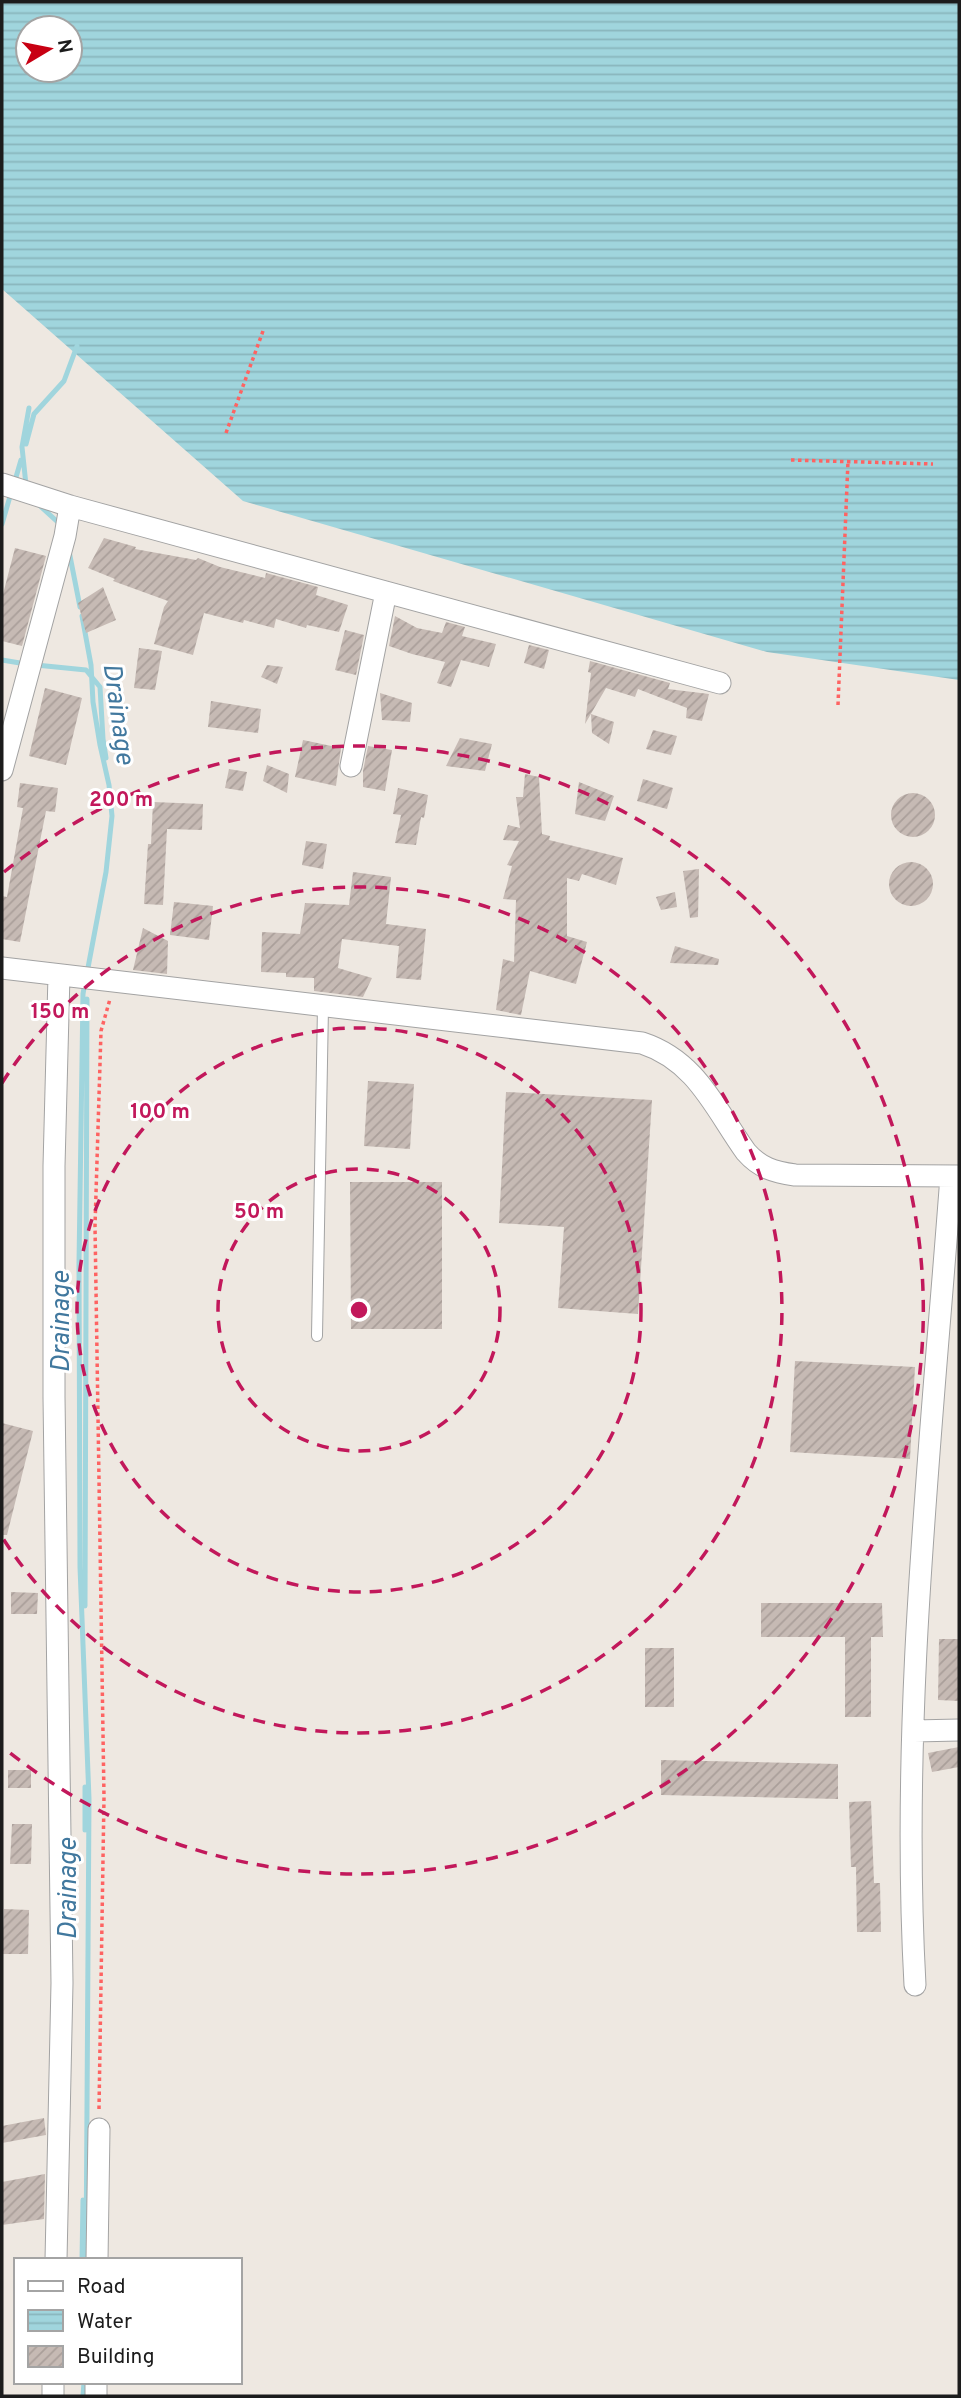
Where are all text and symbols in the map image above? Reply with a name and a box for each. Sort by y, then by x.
north arrow [14,14,84,84]
text: N [51,38,77,55]
water label: Drainage [94,661,140,767]
text: 200 m [89,787,153,814]
text: 150 m [31,999,89,1026]
text: 100 m [130,1099,190,1126]
text: 50 m [234,1199,284,1226]
water label: Drainage [46,1271,79,1373]
centre of rings [347,1298,371,1322]
water label: Drainage [53,1838,86,1940]
legend [14,2258,242,2384]
text: Road [77,2274,126,2301]
text: Water [77,2309,132,2336]
text: Building [77,2344,155,2371]

